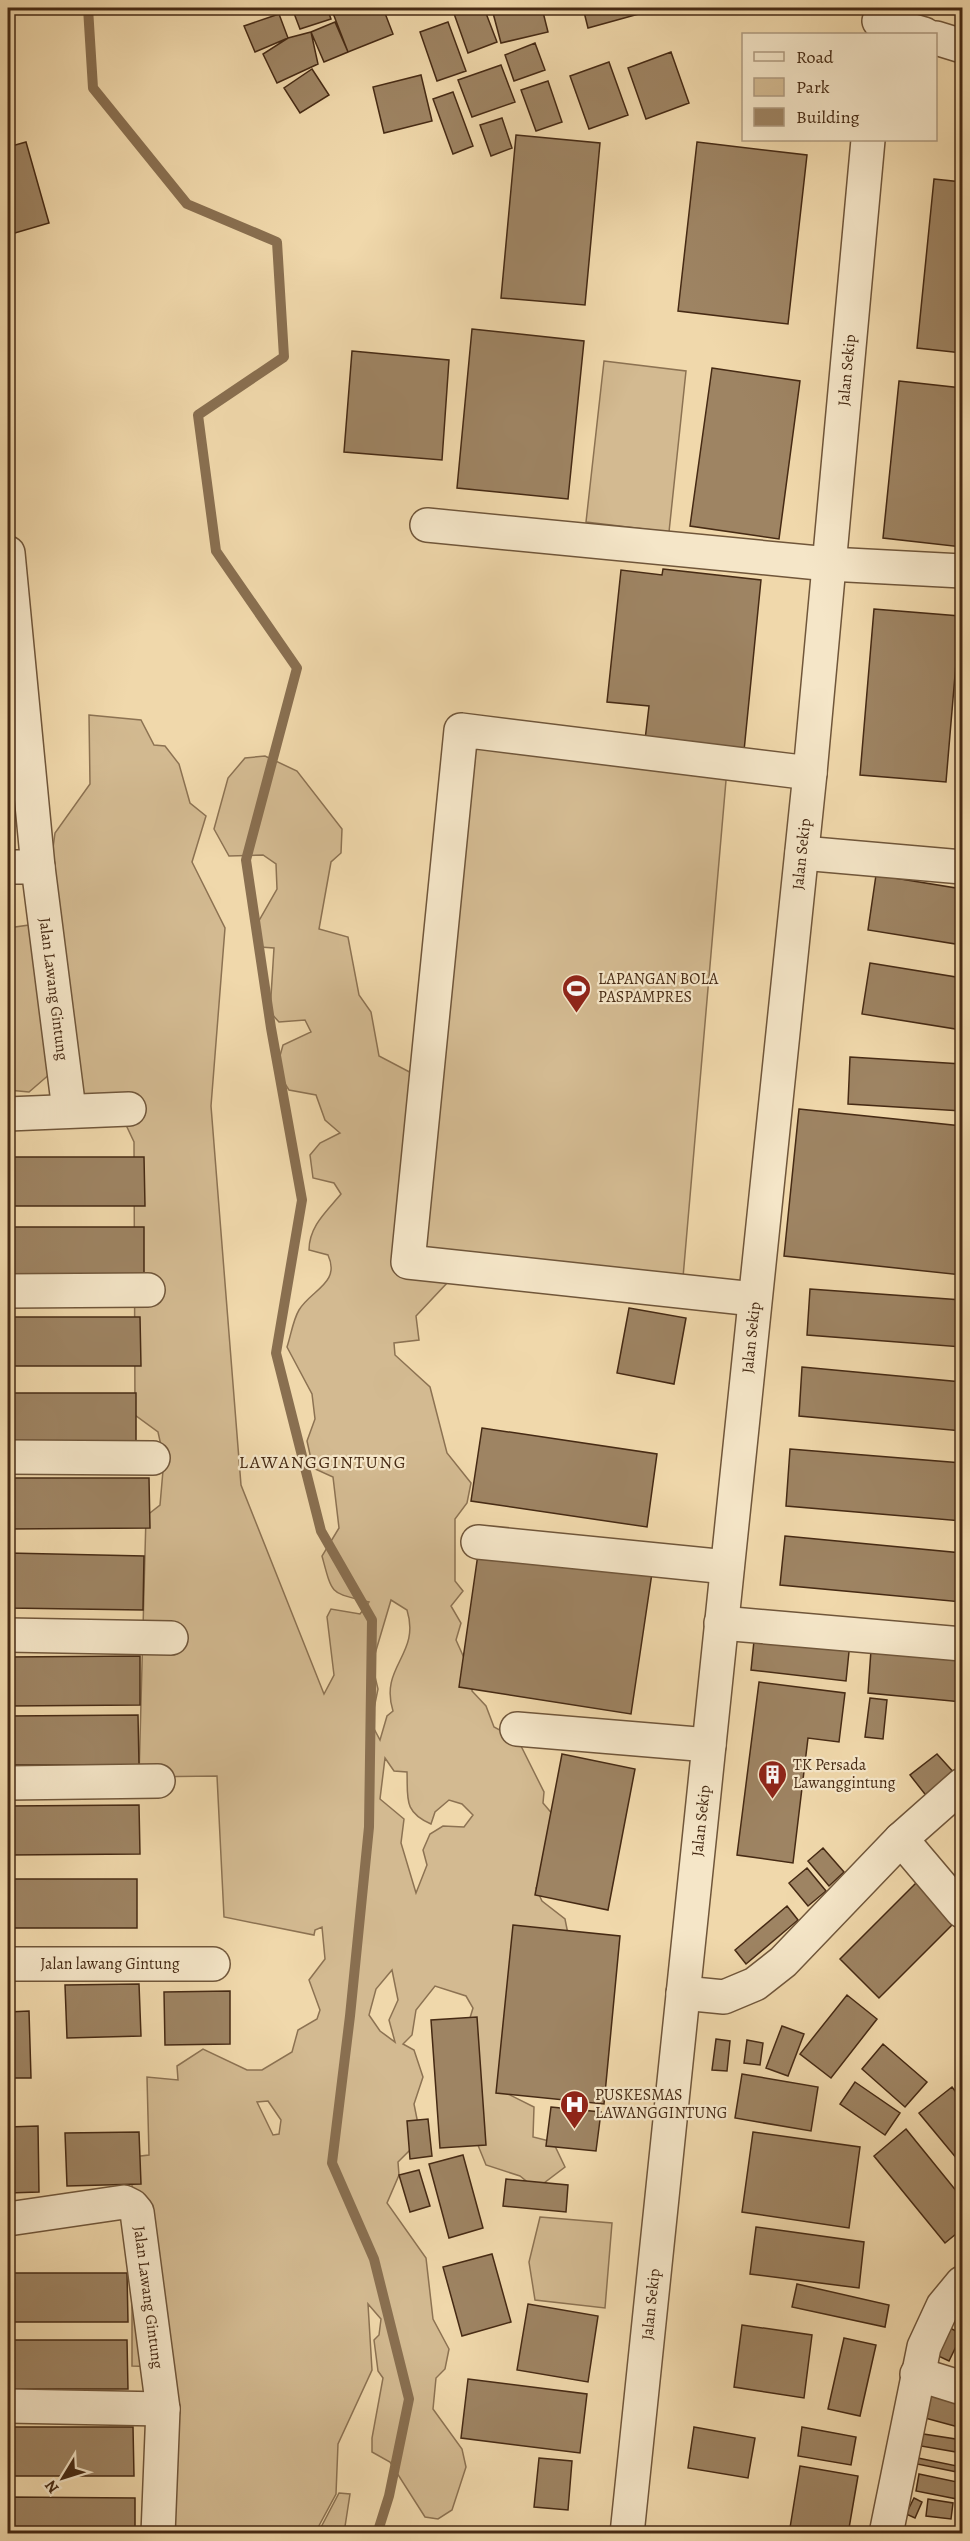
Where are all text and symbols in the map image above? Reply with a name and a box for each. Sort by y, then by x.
legend [742,33,937,141]
text: Road [796,45,834,69]
text: Park [796,75,830,99]
text: Building [796,105,860,129]
street label: Jalan Sekip [833,333,861,407]
street label: Jalan Sekip [787,817,816,891]
street label: Jalan Lawang Gintung [34,916,74,1062]
place label: LAPANGAN BOLA PASPAMPRES [598,968,719,1008]
sports icon: LAPANGAN BOLA PASPAMPRES [561,972,593,1014]
street label: Jalan Sekip [737,1301,766,1374]
district label: LAWANGGINTUNG [239,1450,407,1474]
place label: TK Persada Lawanggintung [793,1754,896,1794]
building icon: TK Persada Lawanggintung [756,1758,788,1800]
street label: Jalan Sekip [686,1784,716,1858]
street label: Jalan lawang Gintung [40,1953,180,1975]
place label: PUSKESMAS LAWANGGINTUNG [595,2084,727,2124]
hospital icon: PUSKESMAS LAWANGGINTUNG [558,2088,590,2130]
street label: Jalan Lawang Gintung [128,2225,169,2370]
street label: Jalan Sekip [636,2267,666,2341]
north arrow [33,2448,93,2508]
text: N [39,2475,64,2498]

